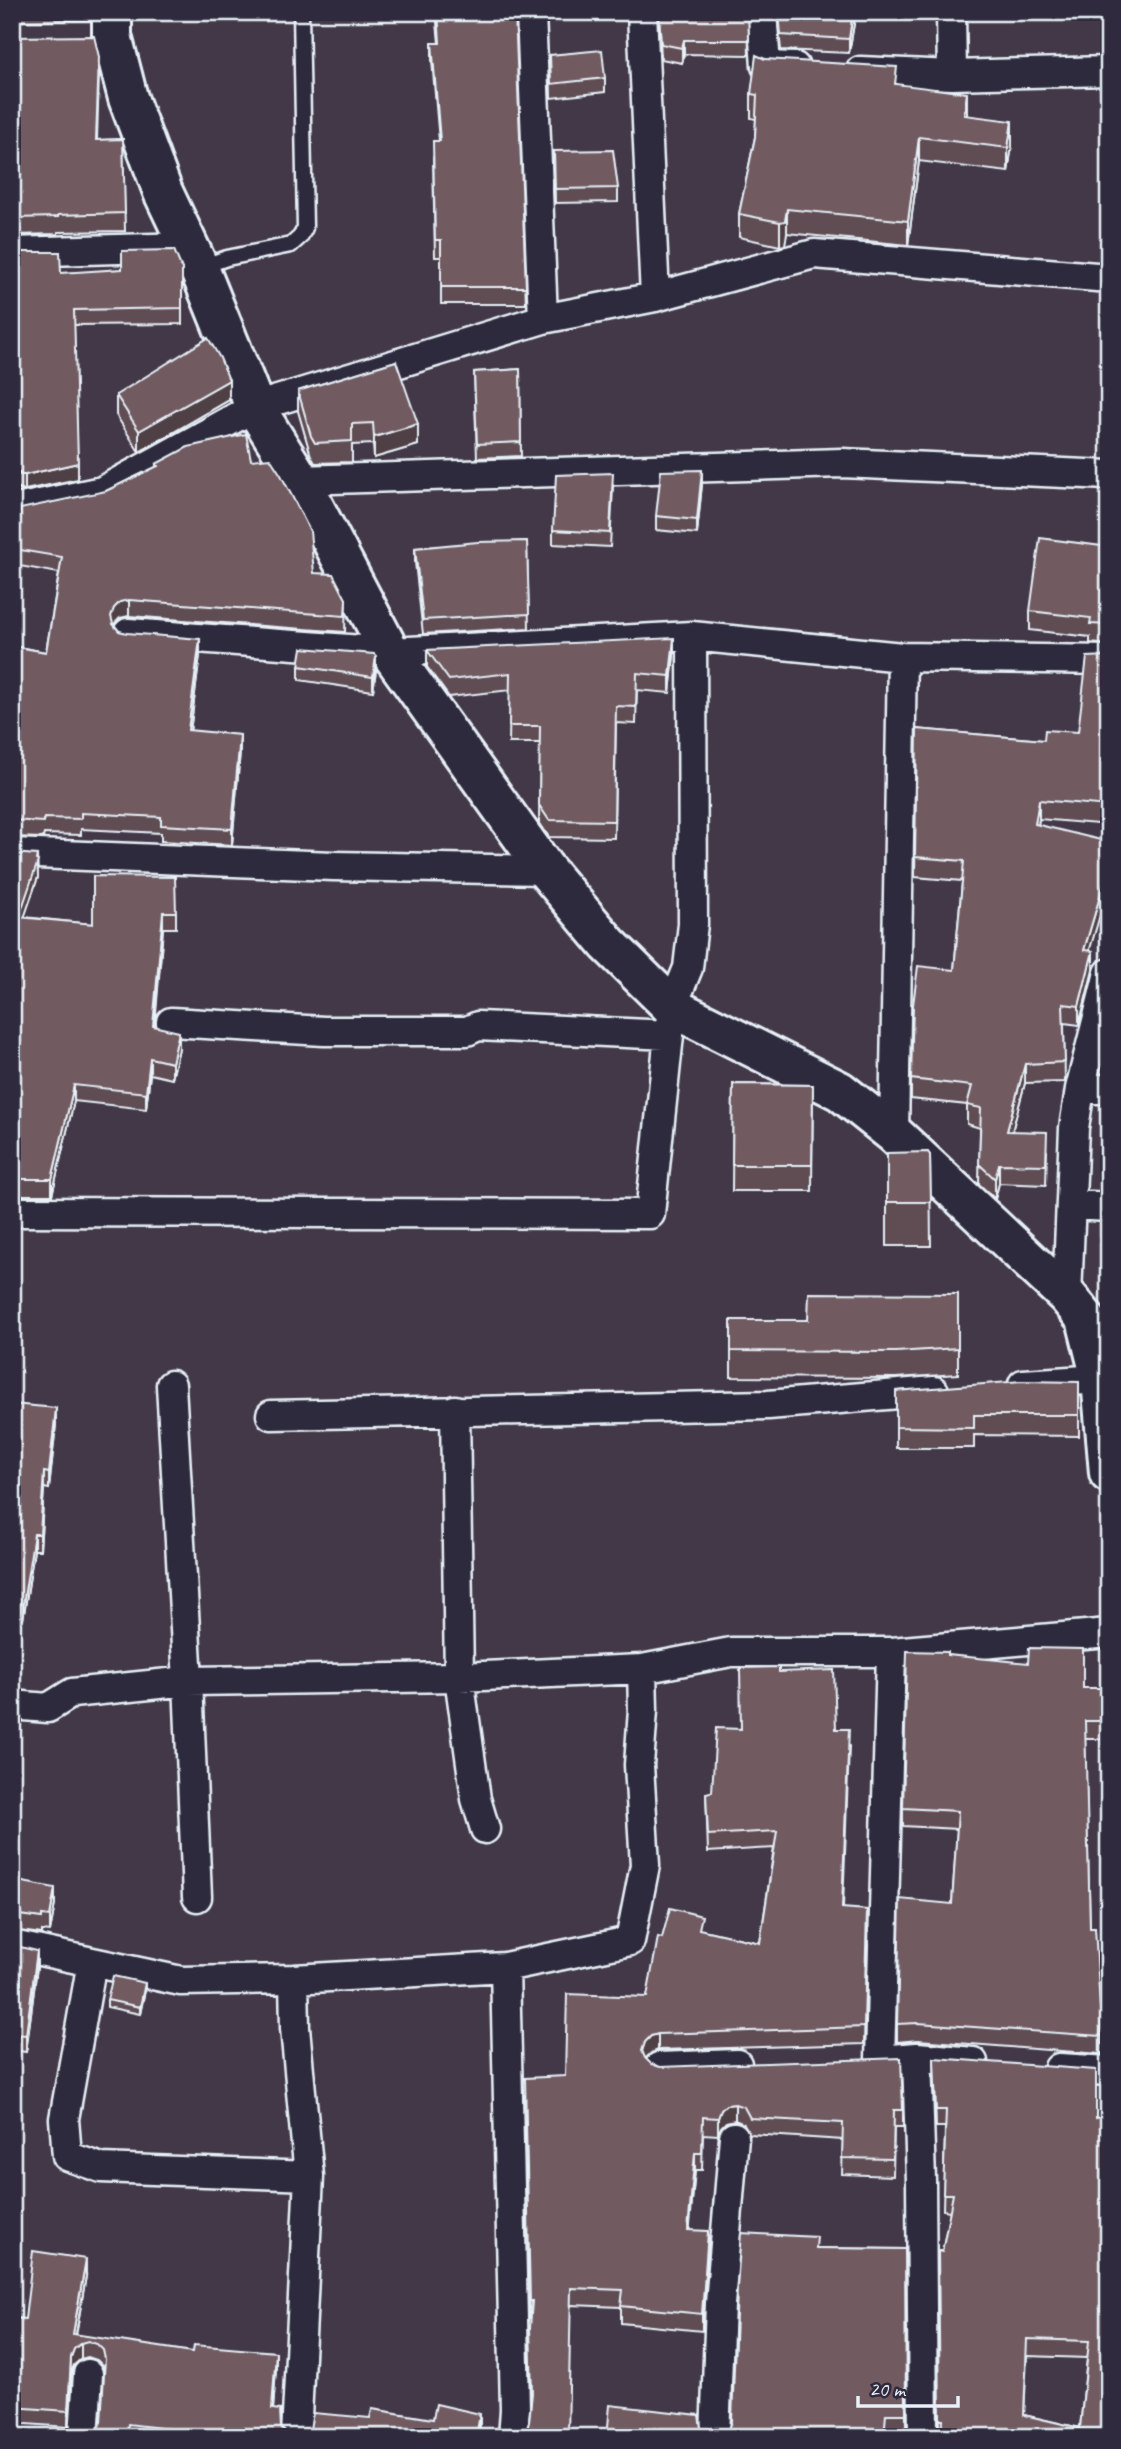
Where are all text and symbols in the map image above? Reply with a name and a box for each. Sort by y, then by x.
scale bar [858,2365,958,2409]
text: 20 m [869,2376,907,2402]

